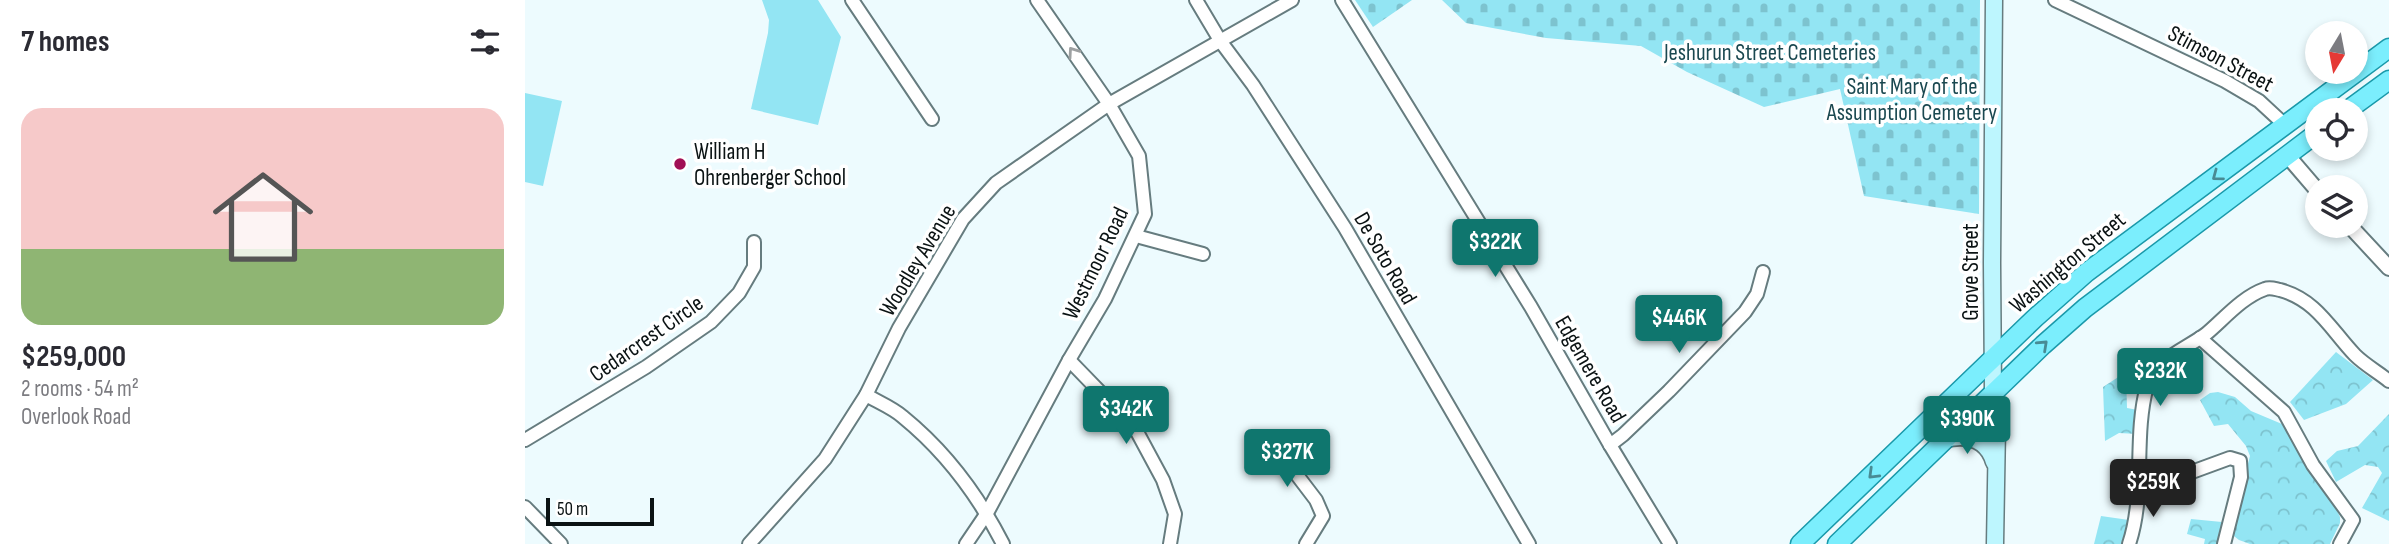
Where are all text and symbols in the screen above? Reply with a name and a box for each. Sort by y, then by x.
street label: Stimson Street [2163,19,2278,98]
north arrow [2305,21,2368,84]
map controls [2305,21,2368,238]
icon: filters [466,23,504,61]
text: 7 homes [21,24,109,60]
park label: Jeshurun Street Cemeteries [1663,39,1876,67]
one-way arrow [1069,47,1081,60]
park label: Saint Mary of the Assumption Cemetery [1826,73,1997,127]
button: locate [2305,98,2368,161]
place label: William H Ohrenberger School [694,138,846,192]
icon: home [200,154,326,280]
marker: William H Ohrenberger School [672,156,688,172]
one-way arrow [2212,167,2225,180]
button: layers [2305,175,2368,238]
street label: Woodley Avenue [874,200,962,321]
street label: Westmoor Road [1057,203,1135,324]
street label: Washington Street [2004,206,2131,319]
street label: De Soto Road [1348,207,1423,310]
pin: $322K [1446,219,1544,279]
street label: Grove Street [1957,223,1985,321]
text: $322K [1468,228,1522,256]
street label: Cedarcrest Circle [584,289,709,388]
pin: $446K [1630,296,1728,355]
text: $446K [1651,304,1707,332]
street label: Edgemere Road [1548,311,1632,428]
text: $259,000 [21,339,126,375]
one-way arrow [2035,341,2048,354]
pin: $232K [2111,348,2209,408]
text: $232K [2133,357,2187,385]
text: 2 rooms · 54 m² [21,375,139,403]
pin: $342K [1077,386,1175,446]
text: $342K [1099,395,1153,423]
pin: $390K [1918,396,2016,456]
text: Overlook Road [21,403,131,431]
text: $390K [1939,405,1995,433]
pin: $327K [1238,430,1336,489]
text: $327K [1260,438,1314,466]
pin: $259K [2104,460,2202,519]
one-way arrow [1868,465,1881,478]
text: $259K [2126,468,2180,496]
scale bar [546,495,655,527]
text: 50 m [557,498,588,521]

